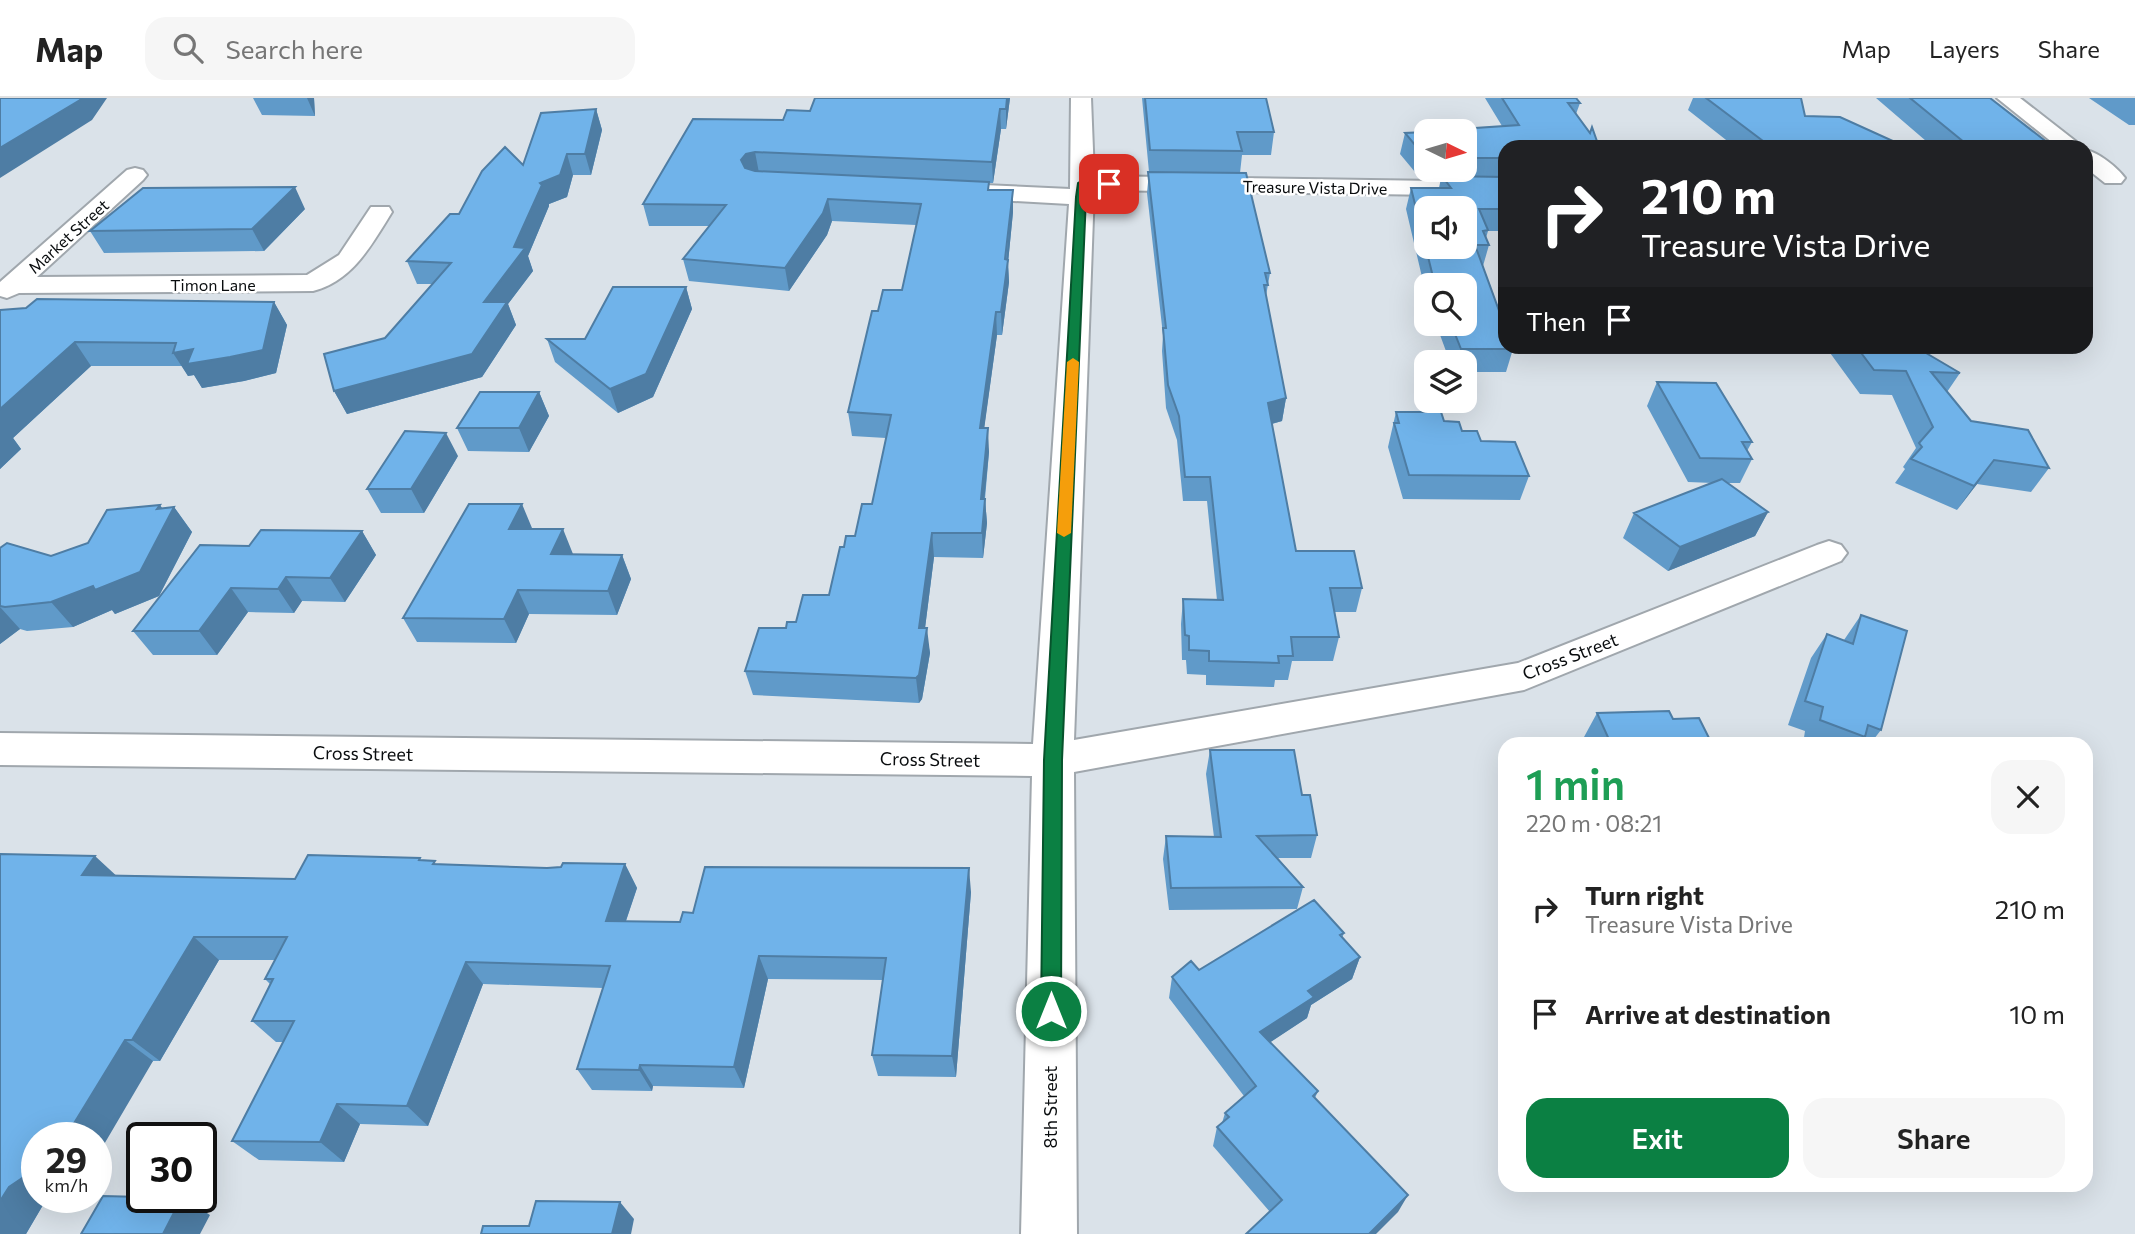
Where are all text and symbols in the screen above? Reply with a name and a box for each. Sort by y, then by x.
search box [145,17,635,80]
text: Map [35,28,103,69]
icon: search [169,29,207,67]
text: Search here [225,33,363,64]
text: Map [1842,34,1891,63]
text: Layers [1929,34,2000,63]
text: Share [2038,34,2100,63]
north arrow [1414,119,1477,182]
map controls [1414,119,1477,413]
pin [1079,154,1139,214]
text: 210 m [1641,164,1776,224]
icon: arrive [1090,165,1128,203]
icon: right [1526,168,1617,259]
street label: Treasure Vista Drive [1243,176,1387,198]
street label: Market Street [24,195,112,277]
button: sound [1414,196,1477,259]
text: Treasure Vista Drive [1641,224,1930,264]
button: search [1414,273,1477,336]
street label: Timon Lane [170,275,256,294]
icon: arrive [1600,301,1638,339]
text: Then [1526,305,1586,336]
button: layers [1414,350,1477,413]
street label: Cross Street [1519,628,1621,684]
street label: Cross Street [313,741,413,765]
street label: Cross Street [880,747,980,771]
text: 1 min [1526,757,1625,809]
button: close [1991,760,2065,834]
text: 220 m · 08:21 [1526,809,1662,837]
text: Turn right [1585,879,1704,910]
icon: right [1526,890,1564,928]
text: 210 m [1995,893,2065,924]
text: Treasure Vista Drive [1585,910,1793,938]
position arrow [1014,974,1088,1048]
icon: arrive [1526,995,1564,1033]
text: Arrive at destination [1585,998,1831,1029]
text: 10 m [2009,998,2065,1029]
street label: 8th Street [1039,1066,1061,1148]
button: Exit [1526,1098,1789,1178]
button: Share [1803,1098,2065,1178]
speed limit sign: 30 [126,1122,217,1213]
text: 29 [46,1137,87,1180]
text: km/h [45,1174,88,1196]

